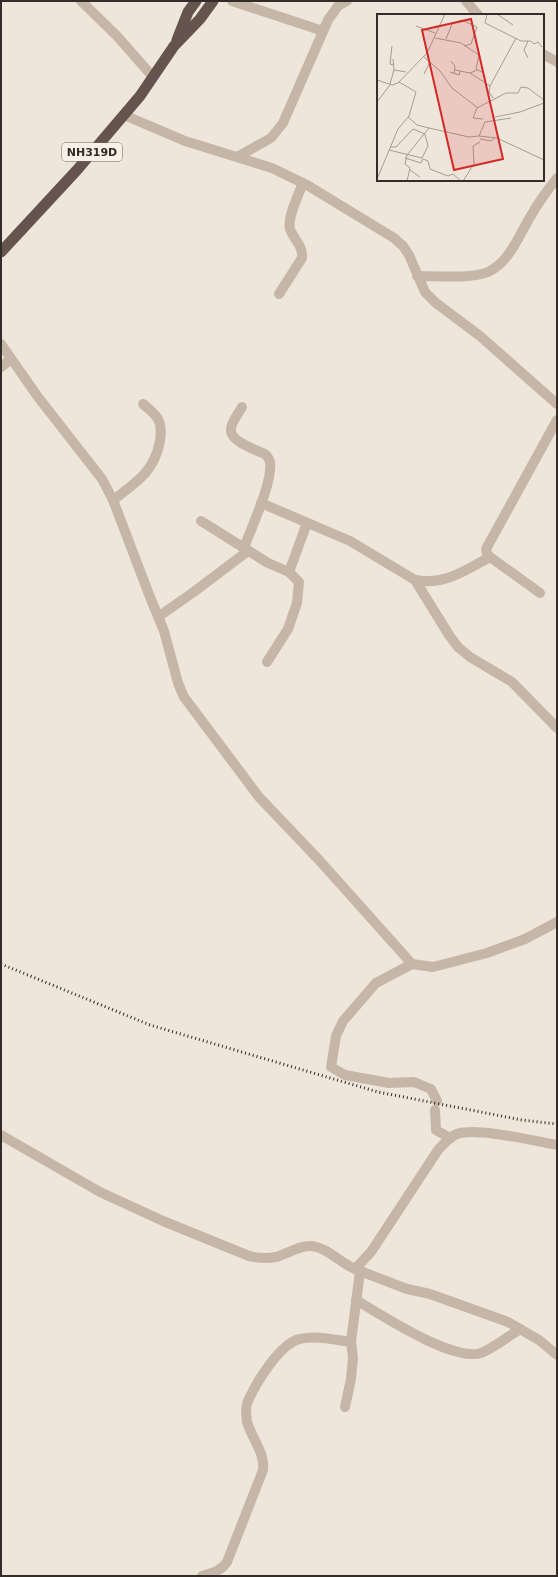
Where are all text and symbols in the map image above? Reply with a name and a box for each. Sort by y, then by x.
inset map [377,14,544,181]
road number: NH319D [62,143,122,161]

